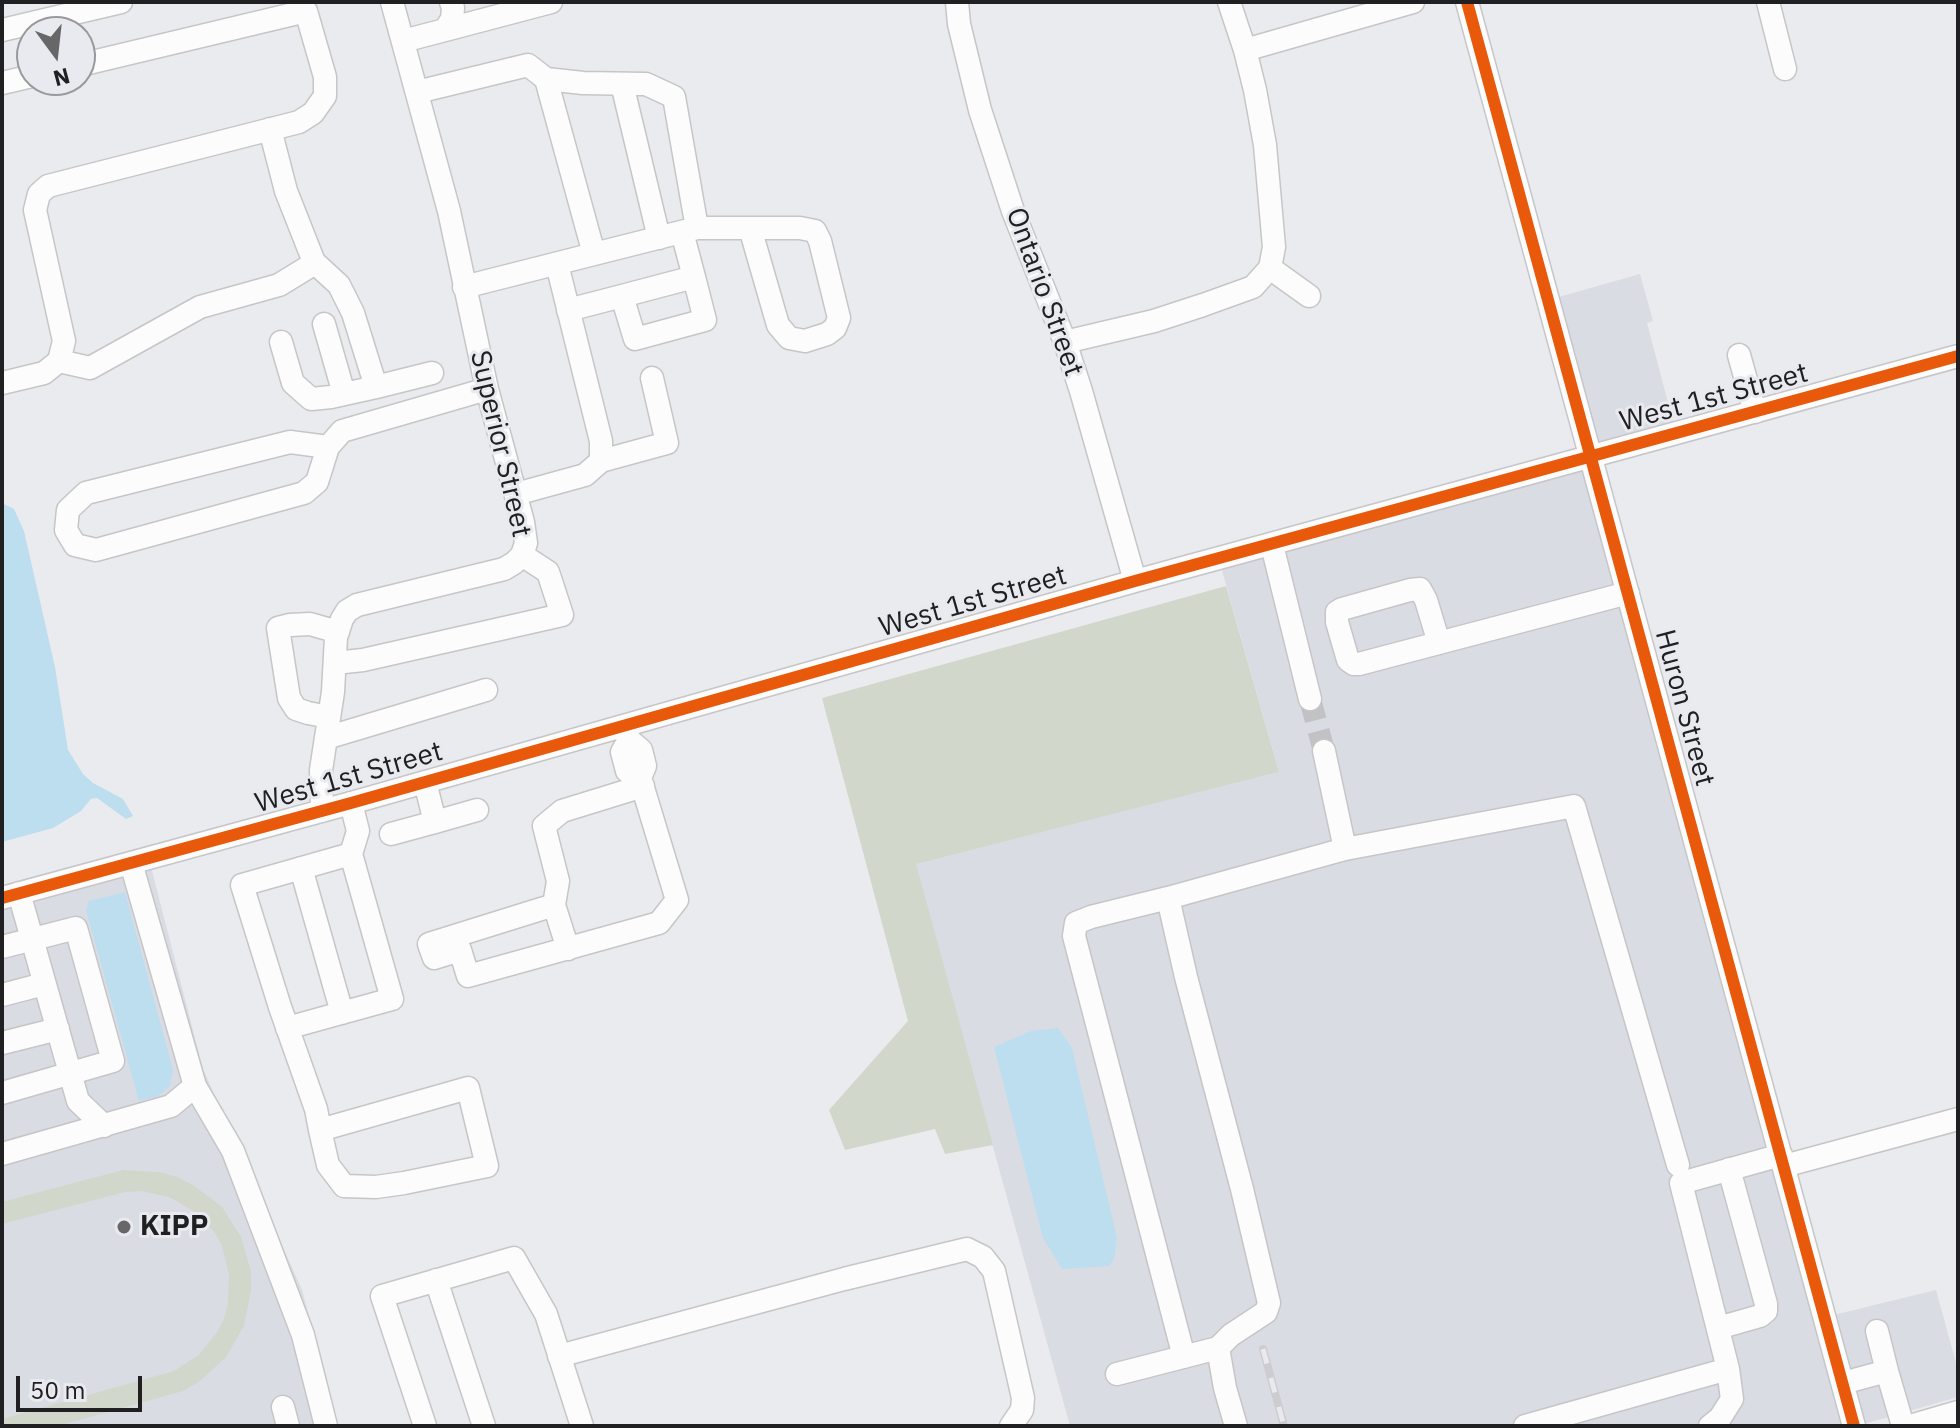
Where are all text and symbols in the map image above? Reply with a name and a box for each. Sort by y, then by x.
north arrow [16,16,96,96]
text: N [50,62,73,94]
street label: Ontario Street [998,203,1090,381]
street label: Superior Street [462,347,538,541]
street label: West 1st Street [1616,357,1812,439]
street label: West 1st Street [875,559,1071,645]
street label: Huron Street [1647,626,1721,790]
street label: West 1st Street [251,735,447,821]
place label: KIPP [140,1210,208,1244]
marker: KIPP [115,1218,133,1236]
scale bar [20,1360,146,1410]
text: 50 m [30,1374,85,1406]

